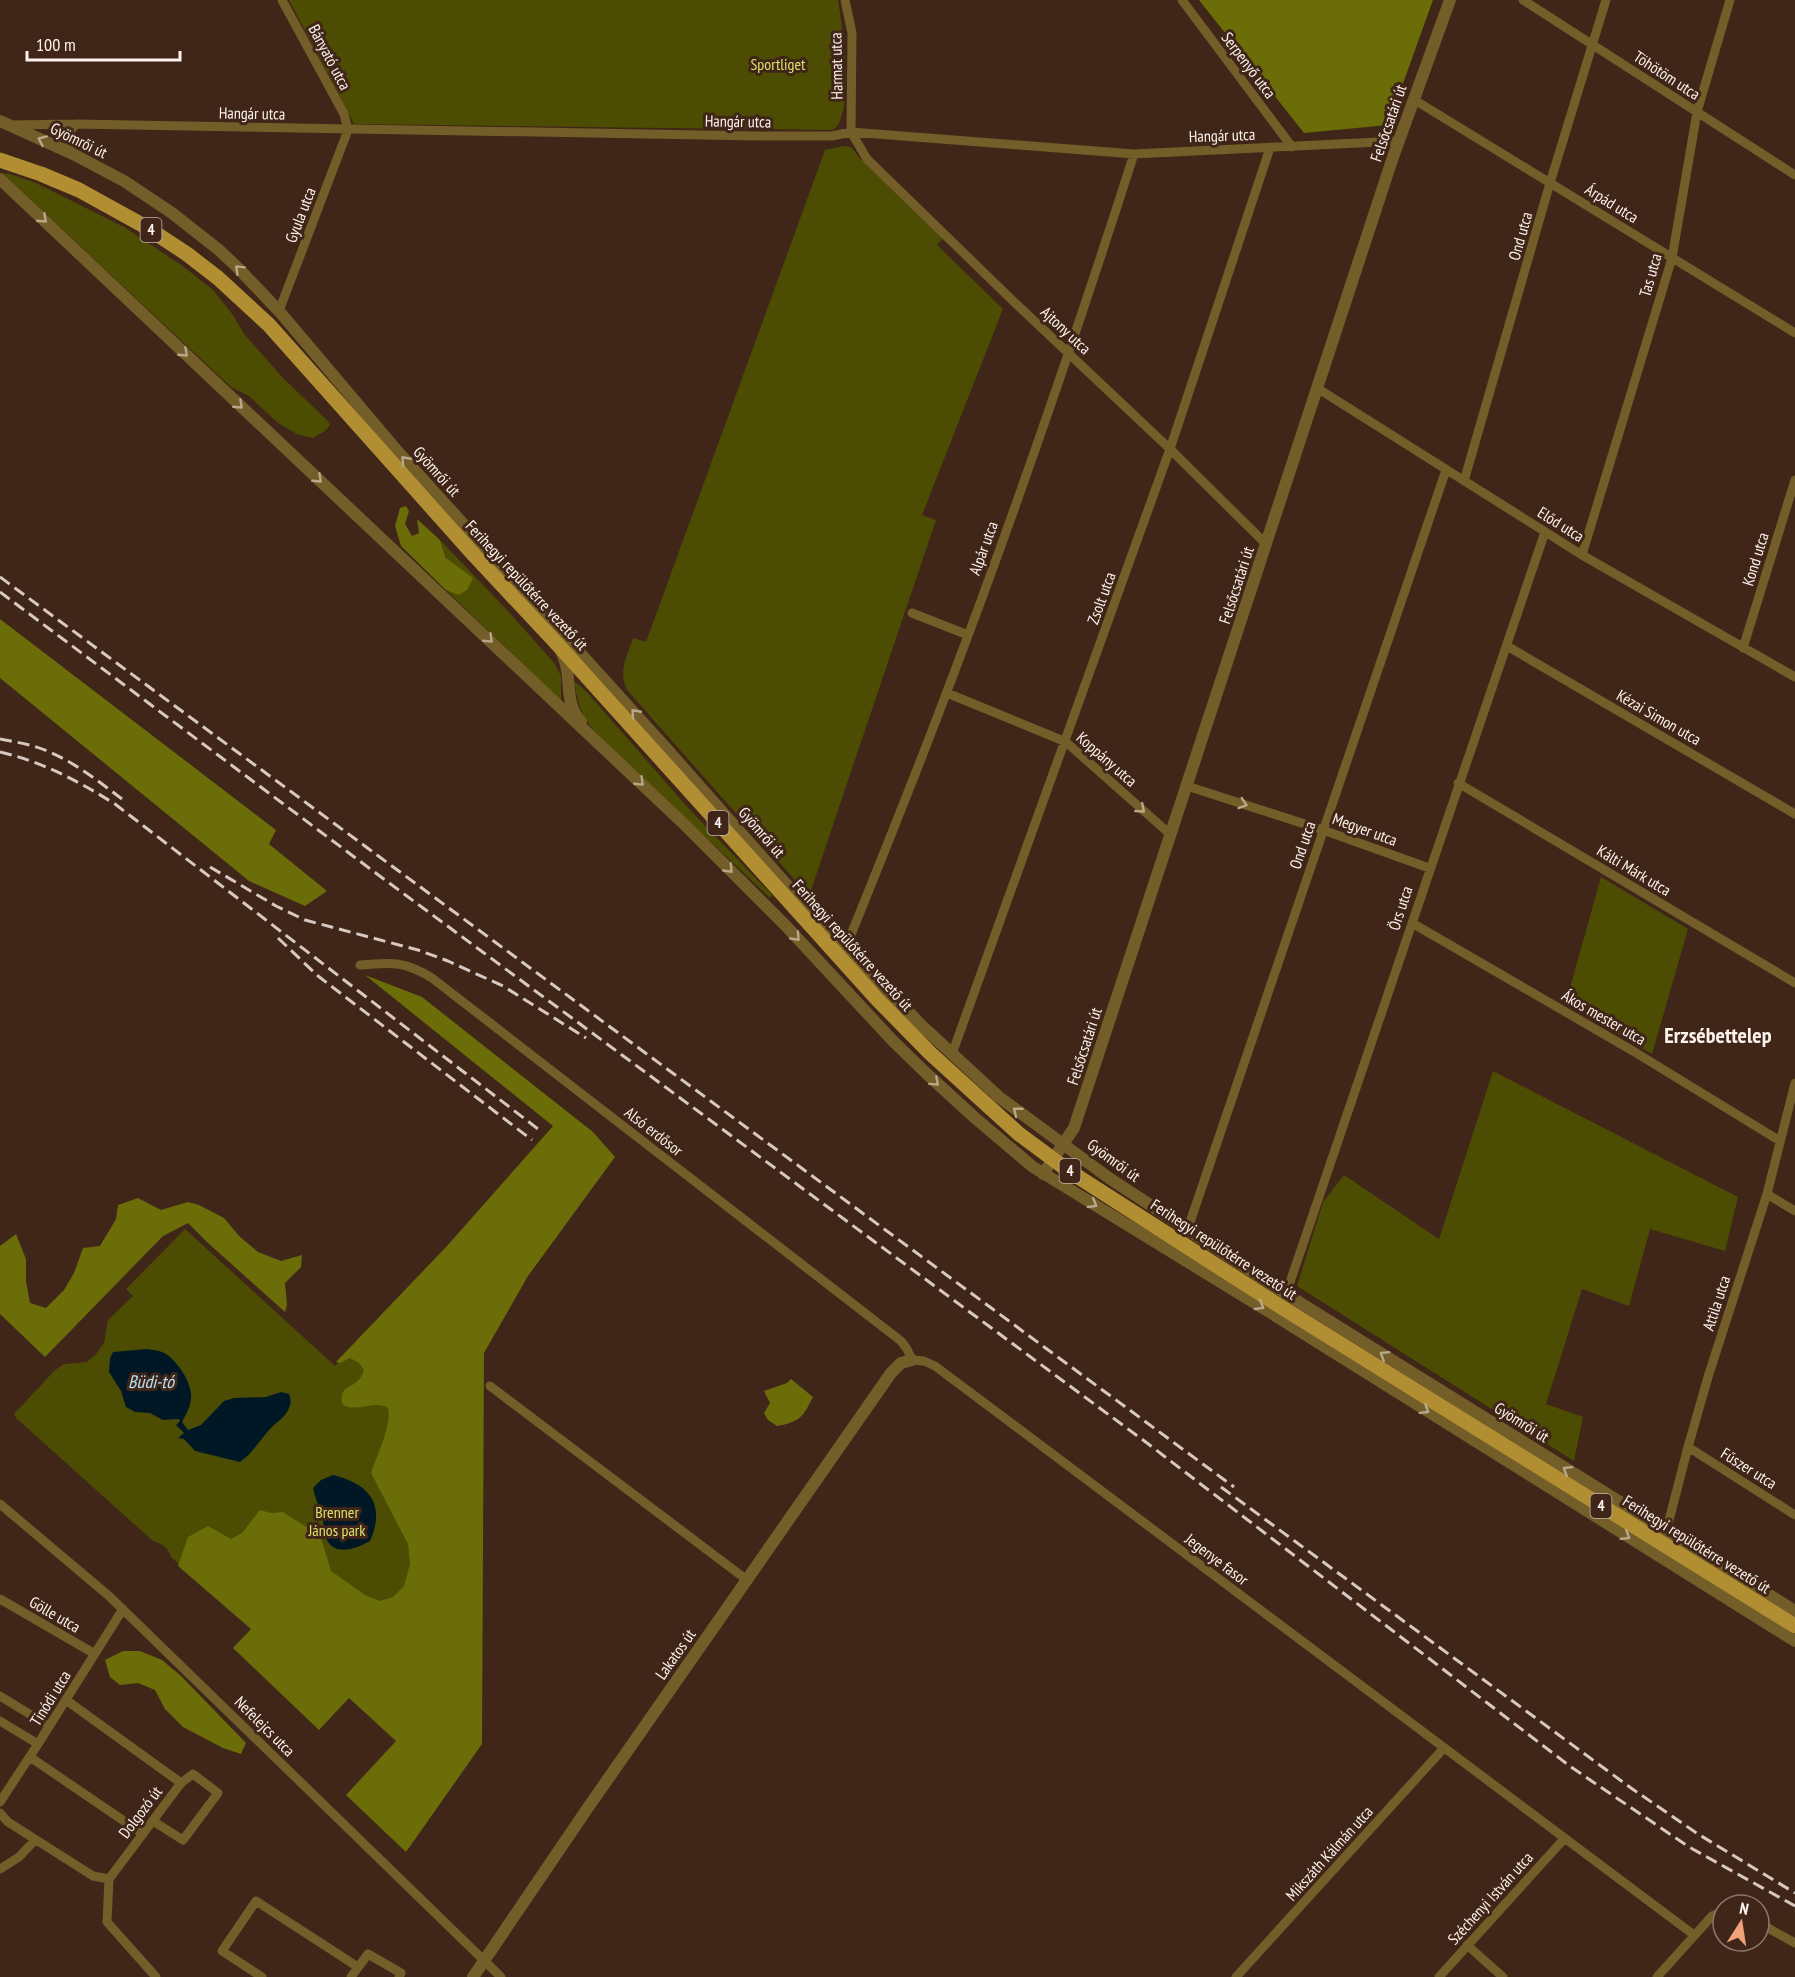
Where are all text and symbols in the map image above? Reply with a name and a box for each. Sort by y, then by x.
street label: Bányató utca [304,21,356,93]
scale bar [27,24,180,62]
street label: Serpenyő utca [1218,28,1280,102]
street label: Harmat utca [825,32,847,100]
text: 100 m [36,33,76,56]
street label: Töhötöm utca [1630,46,1704,104]
park label: Sportliget [750,54,806,74]
street label: Felsőcsatári út [1365,81,1411,164]
street label: Hangár utca [219,102,285,124]
street label: Hangár utca [705,110,771,132]
street label: Gyömrői út [47,118,111,163]
street label: Hangár utca [1188,124,1256,146]
one-way arrow [37,135,48,147]
street label: Árpád utca [1582,179,1642,227]
street label: Gyula utca [280,184,320,246]
street label: Ond utca [1504,209,1536,263]
one-way arrow [35,212,46,223]
road number: 4 [140,218,162,242]
street label: Tas utca [1634,251,1666,299]
one-way arrow [235,265,246,276]
street label: Ajtony utca [1037,302,1095,358]
one-way arrow [178,346,188,357]
one-way arrow [233,398,243,409]
street label: Gyömrői út [409,442,465,501]
one-way arrow [401,456,412,467]
one-way arrow [311,472,322,483]
street label: Előd utca [1534,502,1588,546]
street label: Ferihegyi repülőtérre vezető út [462,516,593,655]
street label: Alpár utca [964,518,1002,578]
street label: Kond utca [1737,530,1773,588]
street label: Felsőcsatári út [1214,543,1258,626]
street label: Zsolt utca [1082,569,1120,627]
one-way arrow [481,631,492,642]
street label: Kézai Simon utca [1613,685,1705,749]
one-way arrow [631,710,642,720]
street label: Koppány utca [1073,727,1141,791]
one-way arrow [633,775,643,786]
one-way arrow [1237,797,1248,810]
one-way arrow [1134,802,1145,813]
street label: Gyömrői út [735,803,790,862]
street label: Megyer utca [1330,808,1400,850]
road number: 4 [708,811,728,835]
street label: Ond utca [1284,818,1320,872]
street label: Kálti Márk utca [1593,840,1675,900]
one-way arrow [722,863,733,873]
street label: Ferihegyi repülőtérre vezető út [789,875,918,1015]
street label: Örs utca [1383,883,1417,933]
one-way arrow [789,930,800,941]
street label: Ákos mester utca [1558,985,1650,1049]
street label: Felsőcsatári út [1062,1004,1106,1087]
district label: Erzsébettelep [1664,1021,1772,1049]
one-way arrow [928,1075,938,1086]
street label: Alsó erdősor [621,1102,688,1160]
one-way arrow [1012,1108,1023,1119]
street label: Gyömrői út [1084,1134,1145,1186]
road number: 4 [1060,1159,1080,1183]
street label: Ferihegyi repülőtérre vezető út [1147,1194,1301,1304]
one-way arrow [1087,1197,1097,1209]
street label: Attila utca [1698,1273,1734,1333]
one-way arrow [1254,1299,1264,1311]
one-way arrow [1380,1351,1390,1363]
water label: Büdi-tó [128,1370,175,1393]
street label: Gyömrői út [1491,1397,1554,1447]
one-way arrow [1419,1402,1429,1414]
street label: Fűszer utca [1717,1443,1781,1493]
one-way arrow [1563,1465,1573,1477]
street label: Ferihegyi repülőtérre vezető út [1619,1490,1775,1598]
road number: 4 [1590,1494,1612,1518]
park label: Brenner János park [308,1502,366,1540]
street label: Jegenye fasor [1181,1528,1253,1590]
one-way arrow [1619,1528,1630,1539]
street label: Gölle utca [26,1591,84,1637]
street label: Lakatos út [651,1625,700,1683]
street label: Tinódi utca [25,1667,75,1729]
street label: Nefelejcs utca [231,1692,299,1760]
street label: Dolgozó út [114,1782,166,1842]
street label: Mikszáth Kálmán utca [1281,1801,1377,1905]
street label: Széchenyi István utca [1443,1847,1537,1949]
north arrow [1711,1893,1771,1953]
text: N [1738,1898,1750,1919]

